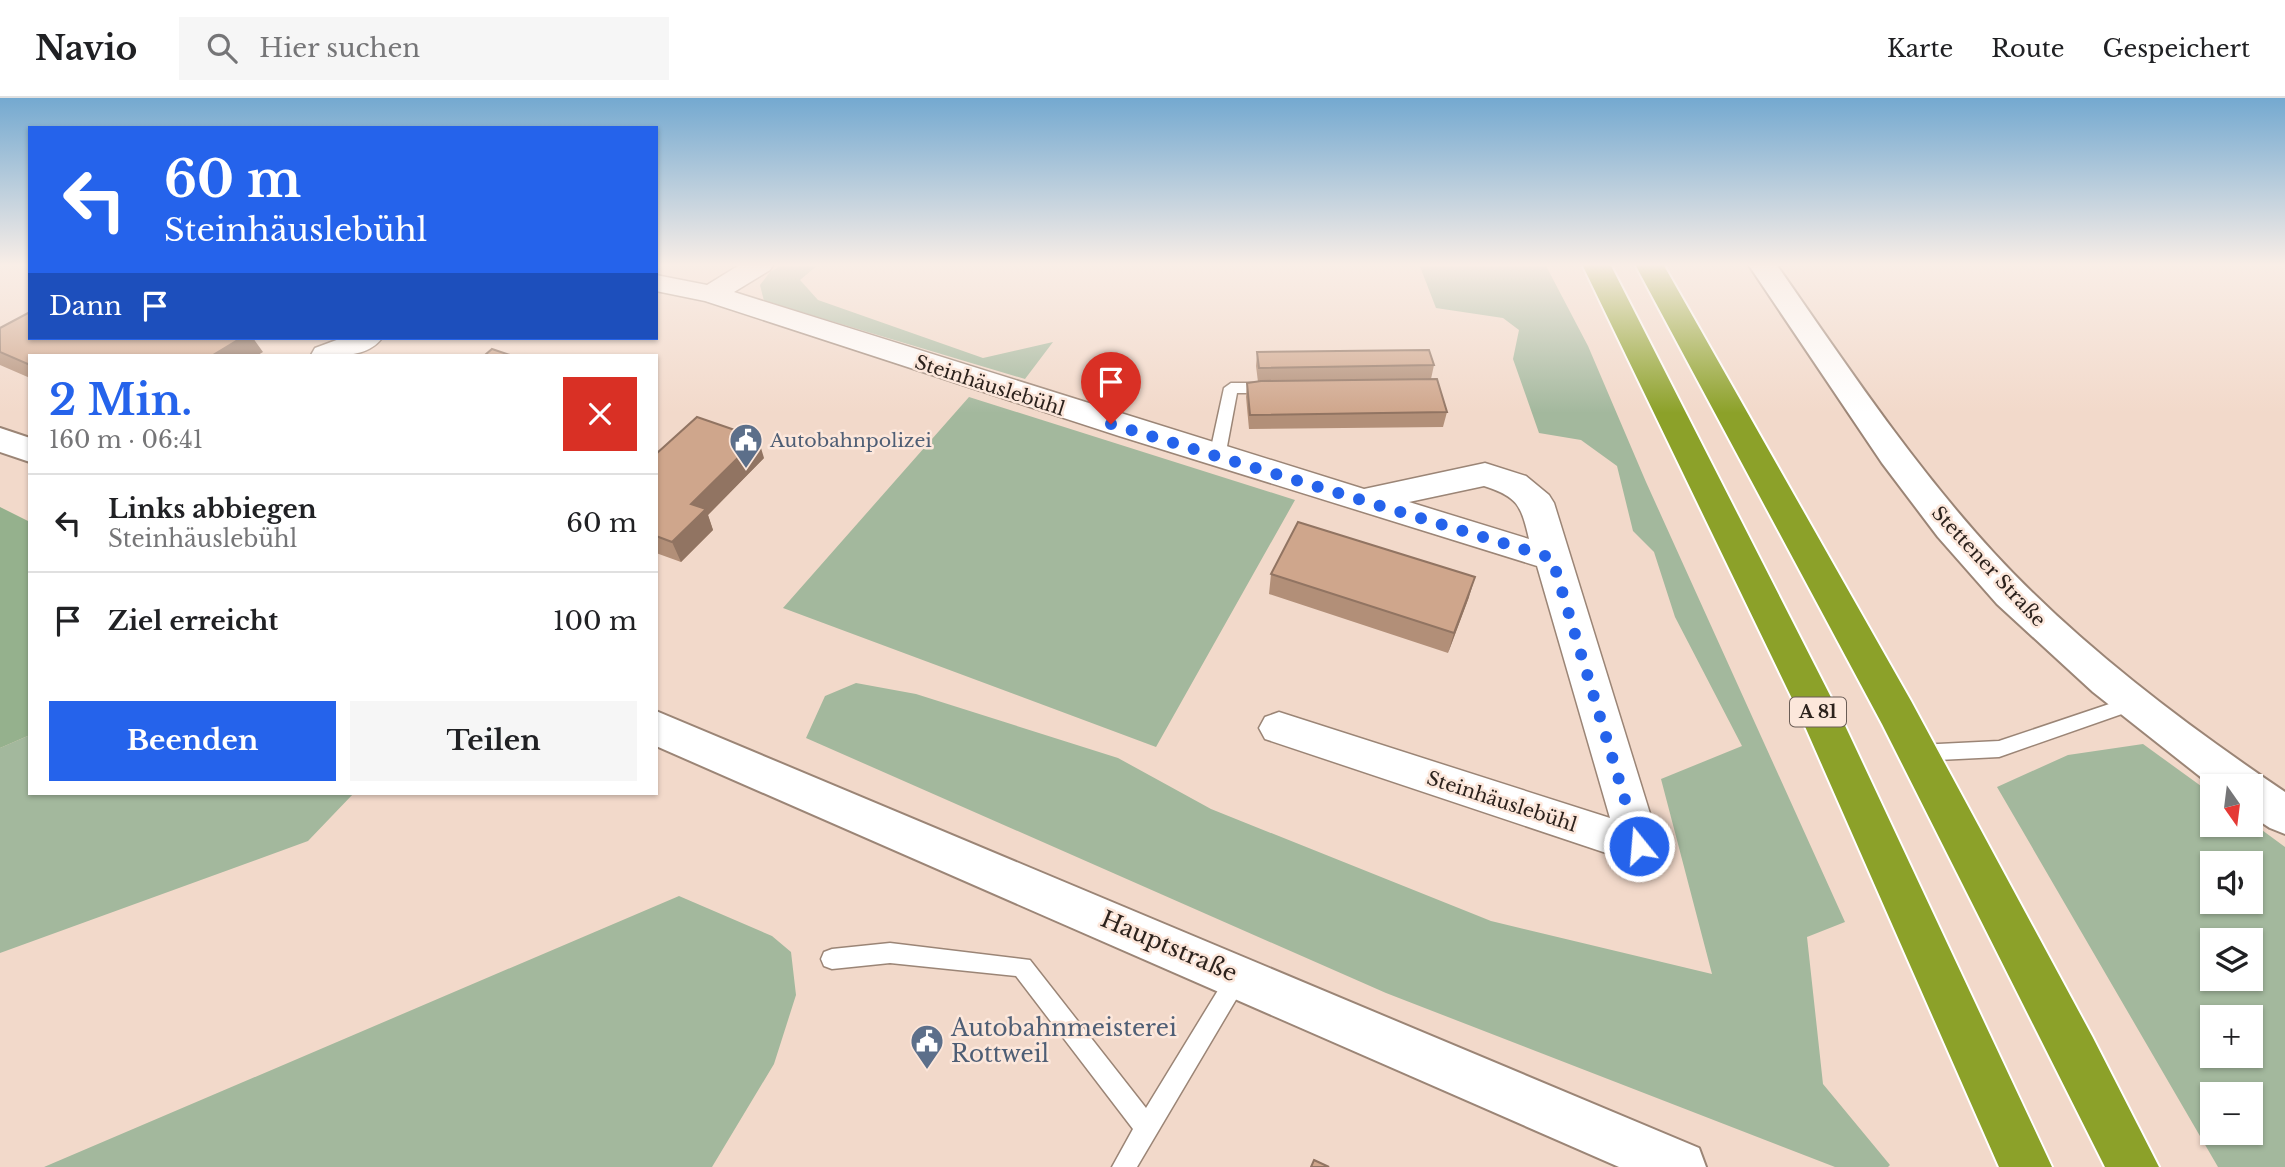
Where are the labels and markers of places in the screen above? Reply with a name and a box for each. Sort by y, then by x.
pin [1081,352,1141,424]
public building icon: Autobahnpolizei [727,421,765,470]
place label: Autobahnpolizei [769,429,932,452]
place label: Autobahnmeisterei Rottweil [950,1014,1177,1068]
public building icon: Autobahnmeisterei Rottweil [908,1022,946,1071]

